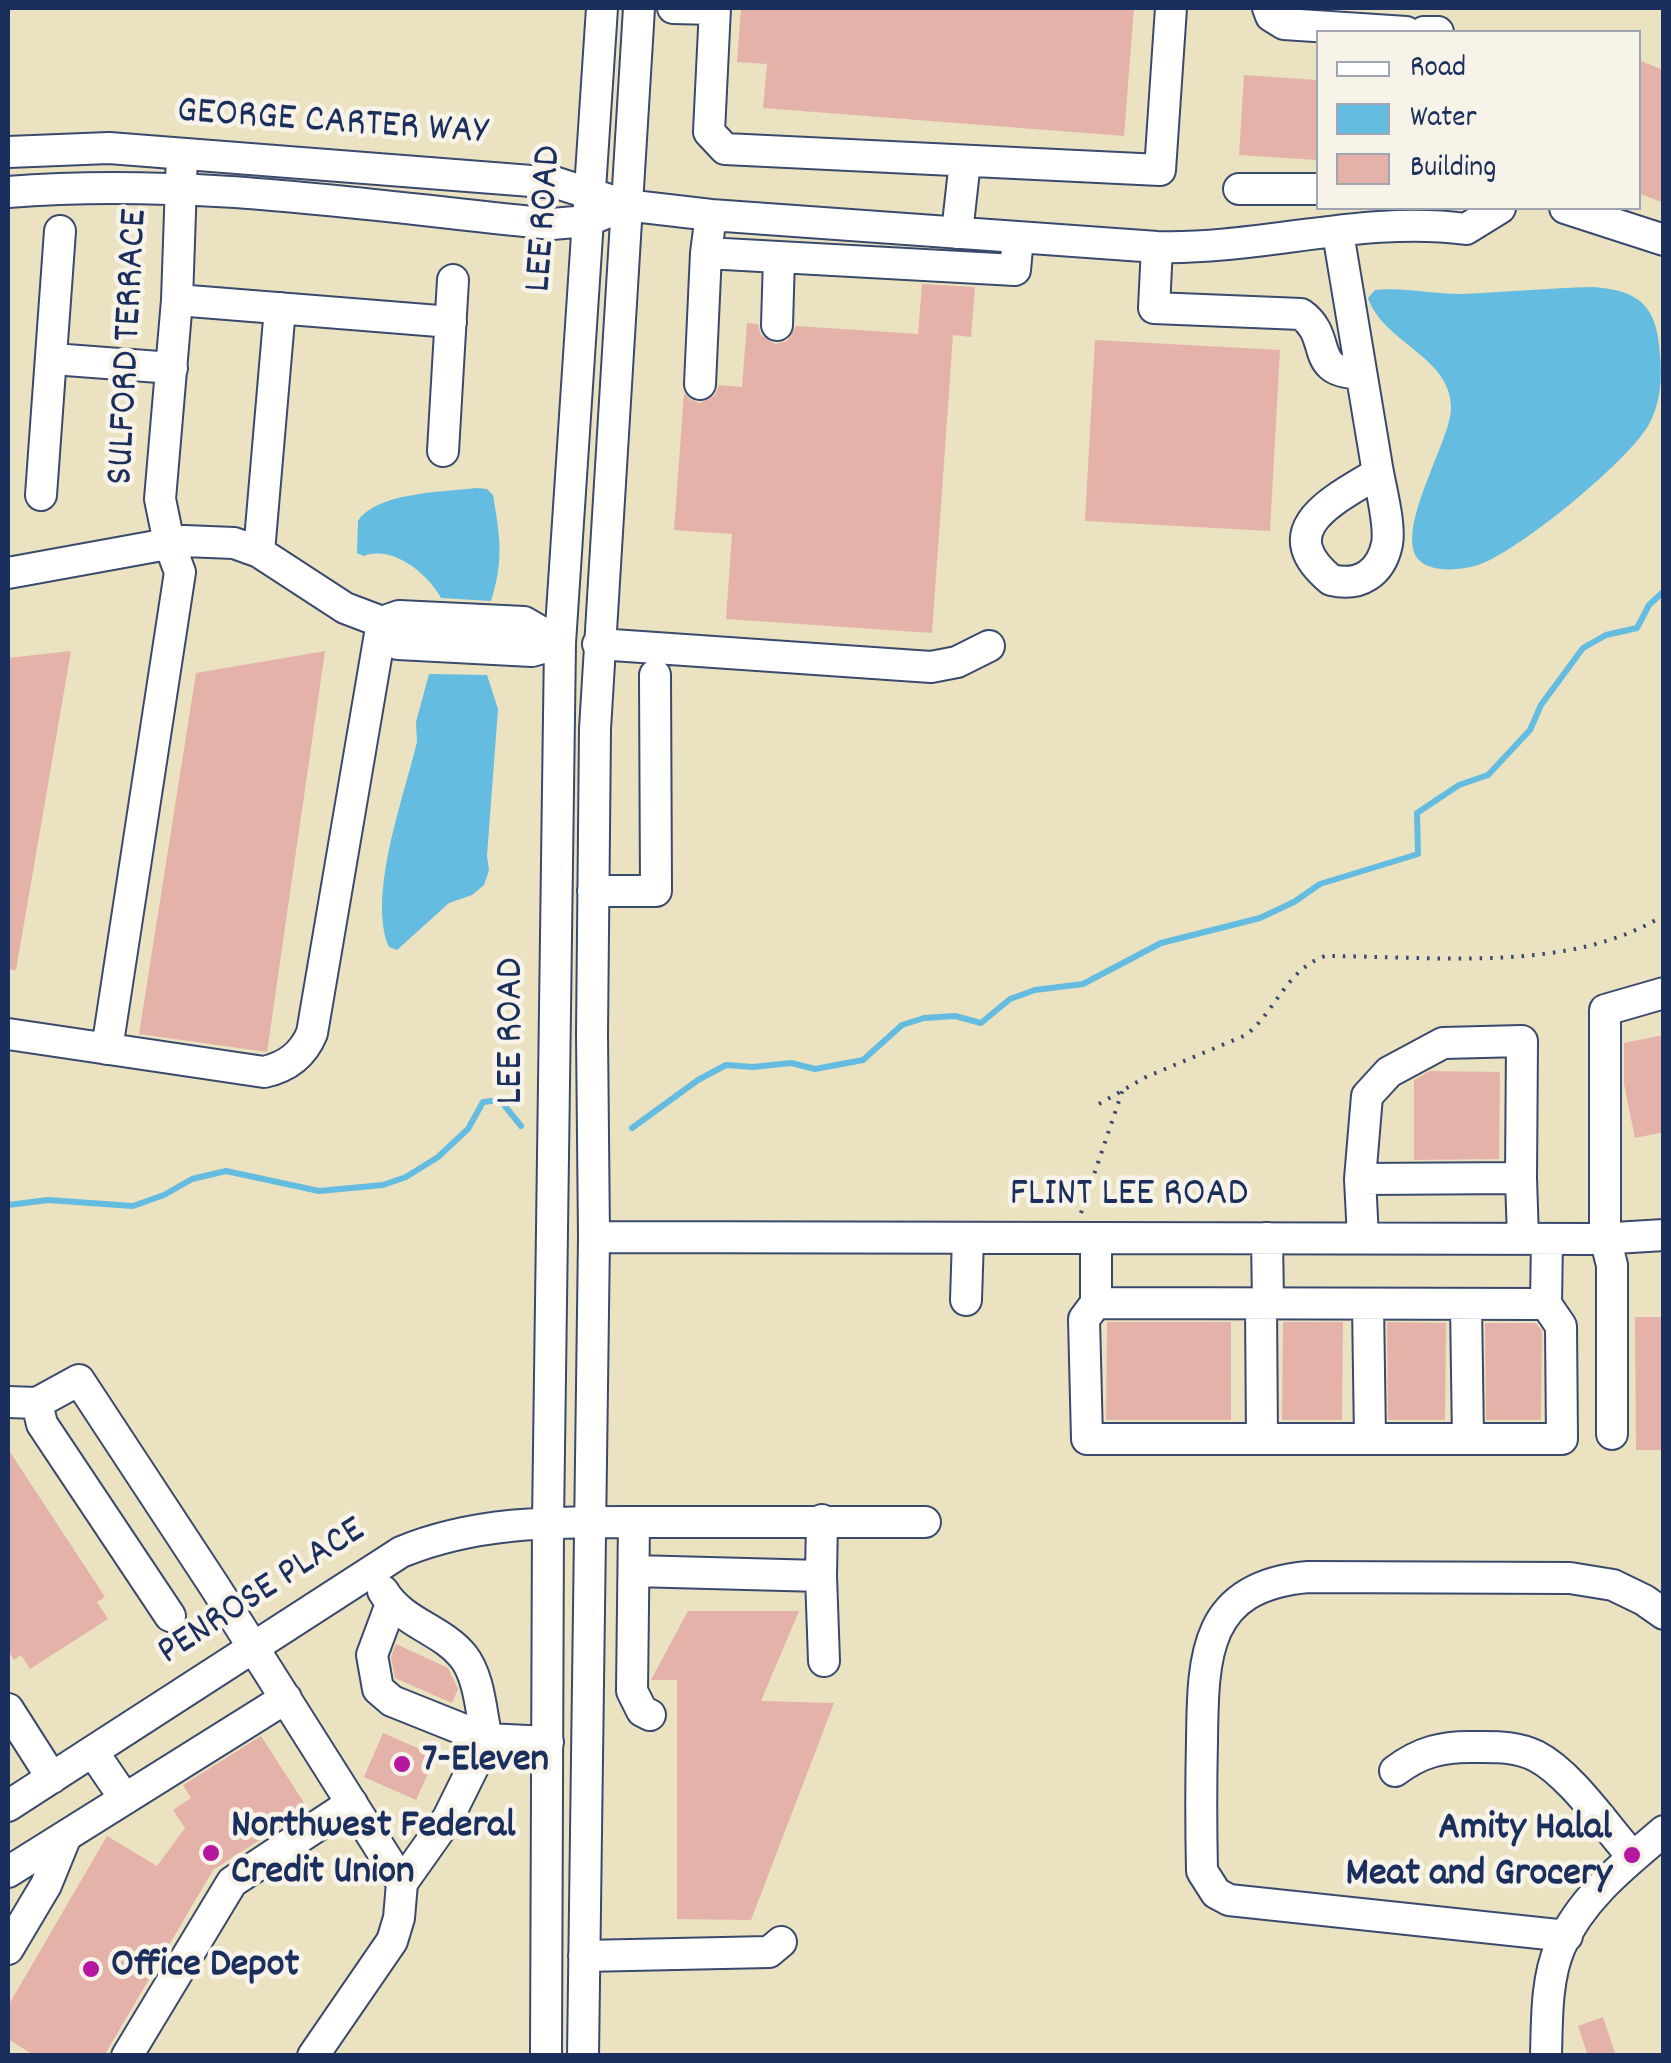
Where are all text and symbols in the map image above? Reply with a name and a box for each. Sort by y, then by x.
legend [1316,30,1641,210]
text: Road [1410,48,1466,91]
street label: GEORGE CARTER WAY [175,90,489,160]
text: Water [1410,98,1477,141]
street label: LEE ROAD [518,144,576,294]
text: Building [1410,148,1496,191]
street label: SULFORD TERRACE [100,208,162,486]
street label: LEE ROAD [491,958,539,1104]
street label: FLINT LEE ROAD [1010,1174,1248,1222]
street label: PENROSE PLACE [150,1509,376,1679]
place label: 7-Eleven [422,1740,549,1788]
marker: 7-Eleven [391,1753,413,1775]
place label: Northwest Federal Credit Union [231,1806,516,1900]
place label: Amity Halal Meat and Grocery [1346,1808,1612,1902]
marker: Northwest Federal Credit Union [200,1842,222,1864]
marker: Amity Halal Meat and Grocery [1621,1844,1643,1866]
place label: Office Depot [111,1945,299,1993]
marker: Office Depot [80,1958,102,1980]

